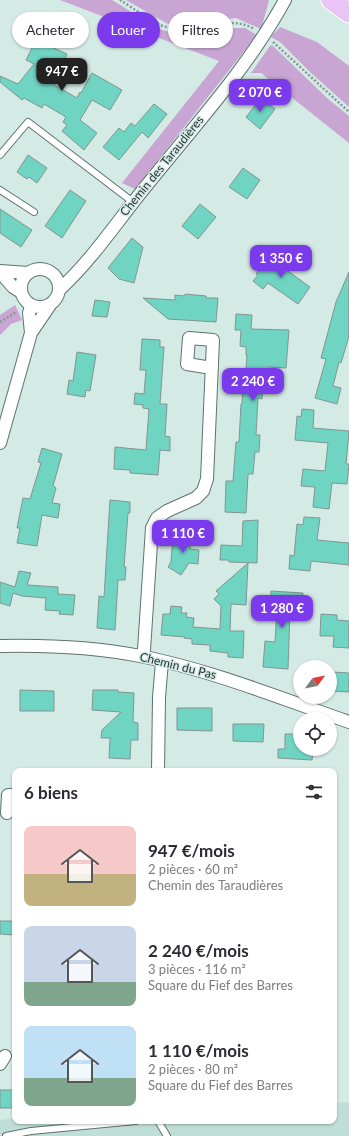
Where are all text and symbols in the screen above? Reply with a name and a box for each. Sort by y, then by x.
chip: Acheter [12,12,89,48]
chip: Louer [97,12,160,48]
chip: Filtres [168,12,233,48]
pin: 947 € [34,58,90,92]
text: 947 € [45,63,79,79]
pin: 2 070 € [223,79,297,113]
text: 2 070 € [238,84,282,100]
street label: Chemin des Taraudières [117,112,207,219]
pin: 1 350 € [244,245,318,279]
text: 1 350 € [259,250,303,266]
pin: 2 240 € [216,368,290,402]
text: 2 240 € [231,373,275,389]
pin: 1 110 € [146,520,220,554]
text: 1 110 € [161,525,205,541]
pin: 1 280 € [245,595,319,629]
text: 1 280 € [260,600,304,616]
street label: Chemin du Pas [138,649,218,682]
north arrow [293,660,337,704]
map controls [293,660,337,756]
button: locate [293,712,337,756]
icon: filters [303,781,325,803]
text: 6 biens [24,782,78,803]
text: 947 €/mois [148,840,235,861]
icon: home [56,842,104,890]
text: 2 pièces · 60 m² [148,861,238,877]
text: Chemin des Taraudières [148,877,283,893]
text: 2 240 €/mois [148,940,249,961]
icon: home [56,942,104,990]
text: 3 pièces · 116 m² [148,961,246,977]
text: Square du Fief des Barres [148,977,293,993]
text: 1 110 €/mois [148,1040,249,1061]
icon: home [56,1042,104,1090]
text: 2 pièces · 80 m² [148,1061,238,1077]
text: Square du Fief des Barres [148,1077,293,1093]

